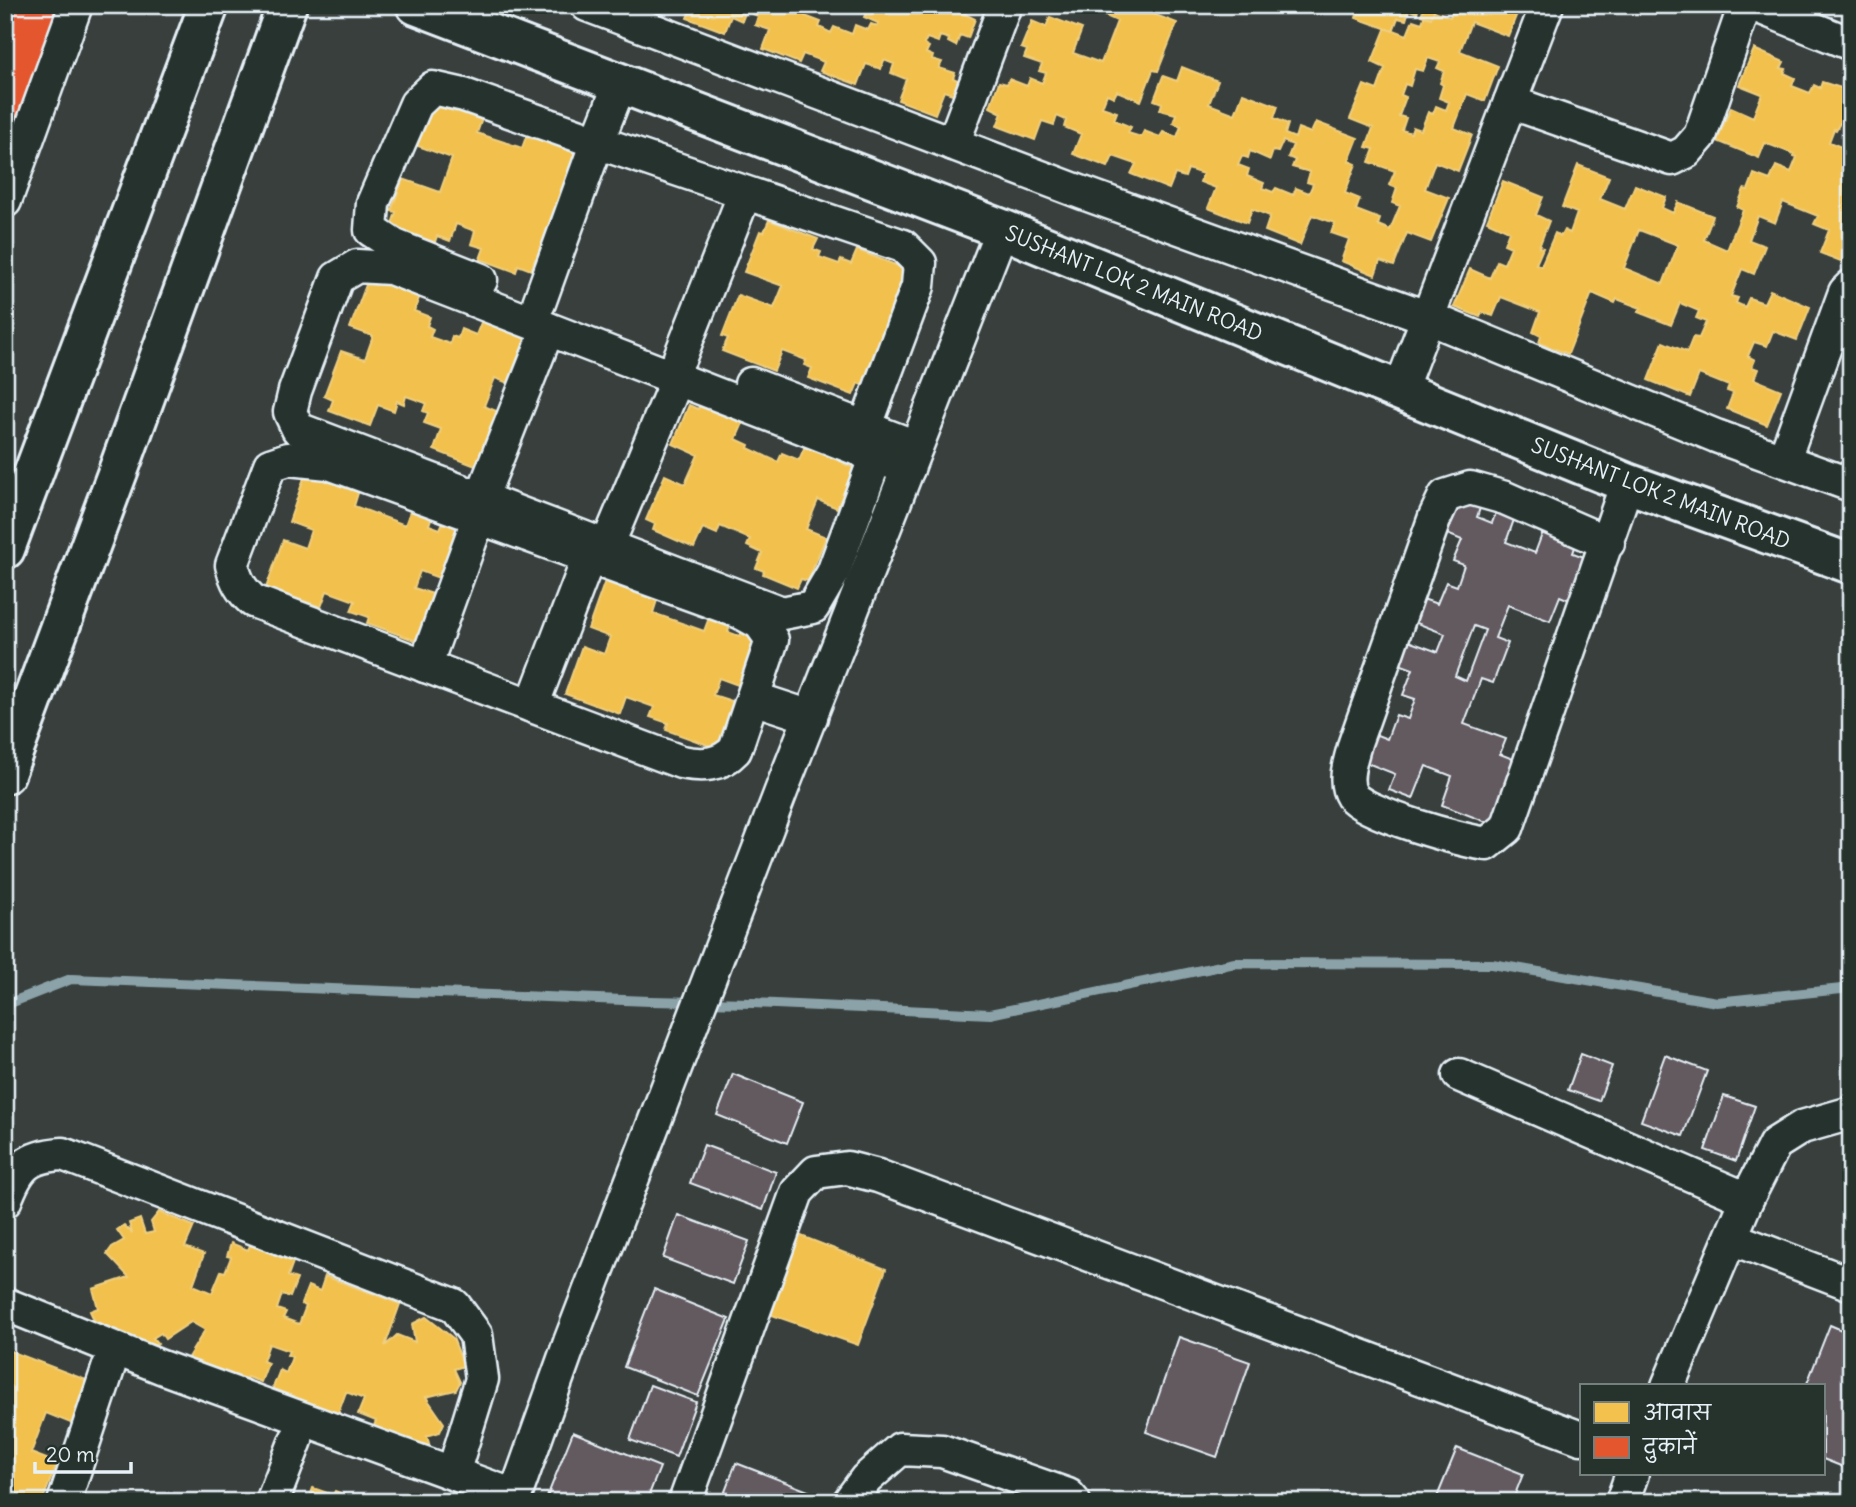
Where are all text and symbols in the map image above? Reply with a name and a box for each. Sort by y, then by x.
street label: SUSHANT LOK 2 MAIN ROAD [1001,219,1267,347]
street label: SUSHANT LOK 2 MAIN ROAD [1528,431,1794,555]
legend [1580,1384,1825,1476]
text: आवास [1643,1399,1712,1426]
text: दुकानें [1642,1429,1698,1463]
scale bar [35,1430,131,1474]
text: 20 m [46,1441,95,1468]

